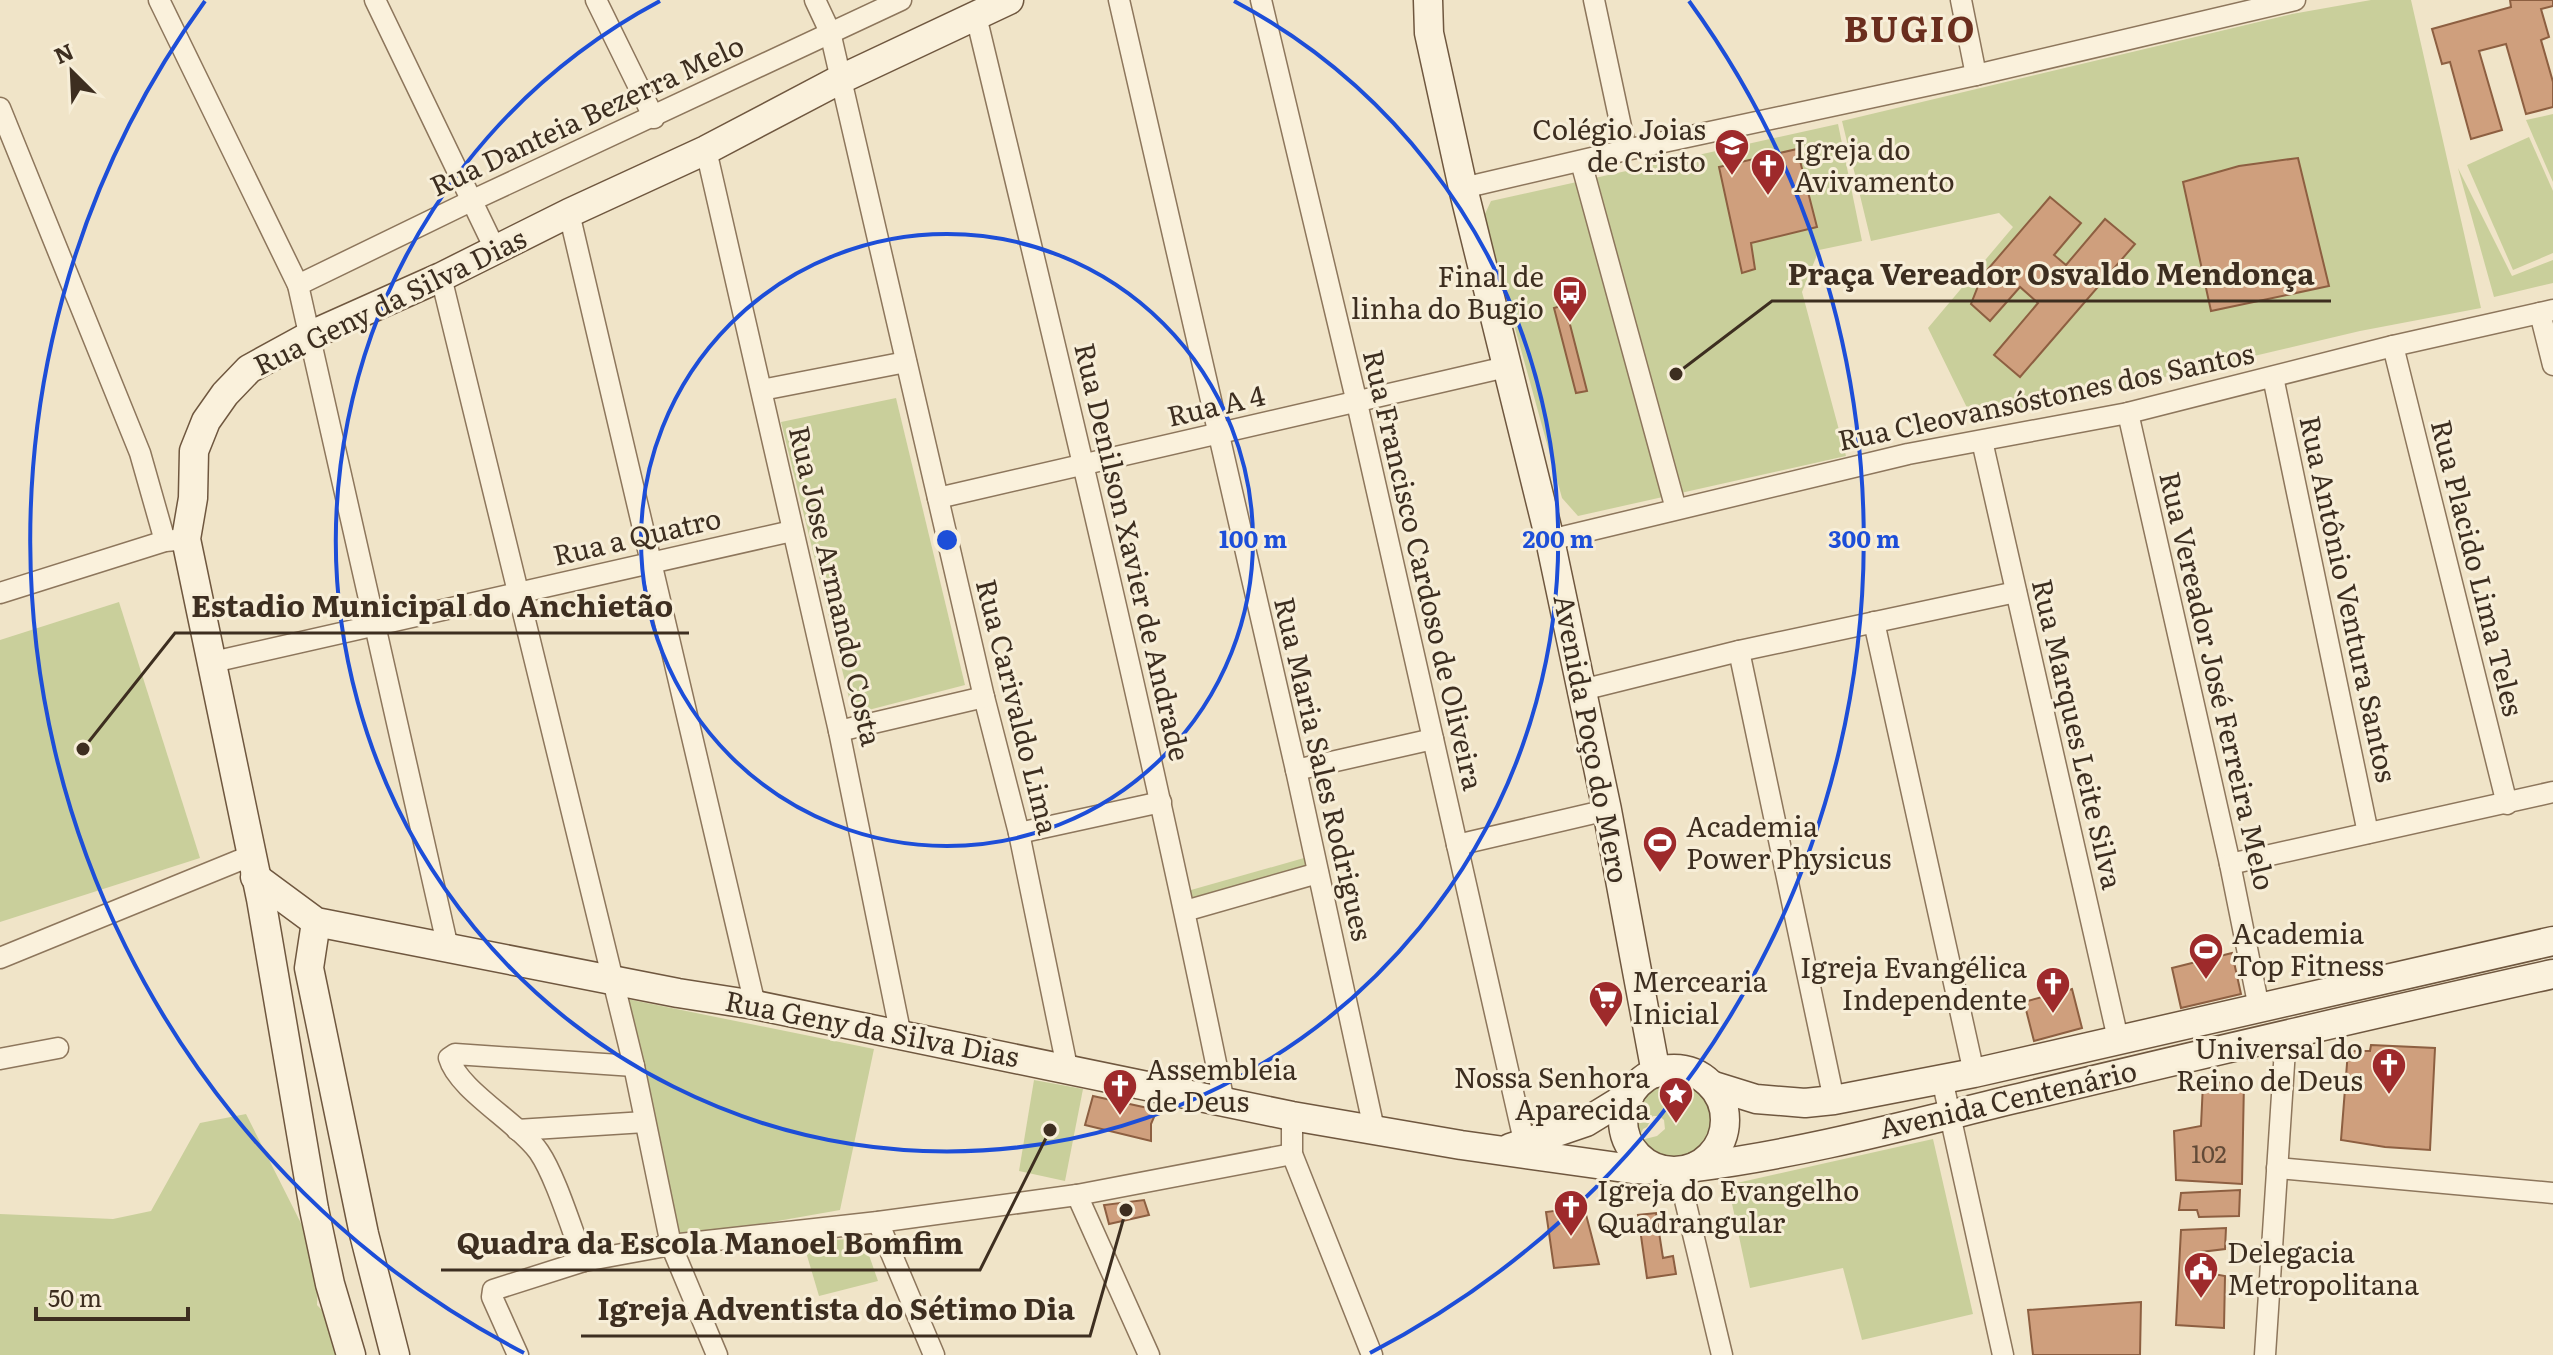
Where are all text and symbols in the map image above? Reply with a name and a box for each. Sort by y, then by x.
district label: BUGIO [1843,0,1977,53]
street label: Rua Danteia Bezerra Melo [422,23,750,206]
north arrow [32,32,112,112]
text: N [48,34,78,71]
place label: Colégio Joias de Cristo [1532,107,1706,181]
school or university icon: Colégio Joias de Cristo [1713,127,1751,177]
place label: Igreja do Avivamento [1794,127,1955,201]
church icon: Igreja do Avivamento [1749,147,1787,197]
street label: Rua Geny da Silva Dias [246,216,533,385]
callout: Praça Vereador Osvaldo Mendonça [1772,247,2331,301]
text: Praça Vereador Osvaldo Mendonça [1788,250,2315,294]
place label: Final de linha do Bugio [1351,254,1544,328]
bus stop icon: Final de linha do Bugio [1551,274,1589,324]
street label: Rua Cleovansóstones dos Santos [1834,330,2258,460]
street label: Rua Denilson Xavier de Andrade [1065,338,1203,765]
street label: Rua Francisco Cardoso de Oliveira [1354,345,1496,794]
street label: Rua A 4 [1163,372,1269,436]
street label: Rua Antônio Ventura Santos [2291,411,2409,786]
street label: Rua Placido Lima Teles [2422,415,2536,720]
street label: Rua Jose Armando Costa [780,421,894,750]
street label: Rua Vereador José Ferreira Melo [2150,467,2288,894]
street label: Rua a Quatro [548,495,725,575]
text: 100 m [1219,520,1287,555]
text: 200 m [1522,520,1594,555]
text: 300 m [1828,520,1900,555]
centre of rings [933,526,961,554]
street label: Rua Carivaldo Lima [967,574,1071,839]
street label: Rua Marques Leite Silva [2023,574,2135,893]
callout: Estadio Municipal do Anchietão [175,579,689,633]
text: Estadio Municipal do Anchietão [191,582,673,626]
street label: Avenida Poço do Mero [1544,591,1642,886]
street label: Rua Maria Sales Rodrigues [1265,592,1385,945]
place label: Academia Power Physicus [1686,804,1891,878]
sports icon: Academia Power Physicus [1641,824,1679,874]
place label: Academia Top Fitness [2232,911,2384,985]
sports icon: Academia Top Fitness [2187,931,2225,981]
place label: Igreja Evangélica Independente [1800,945,2027,1019]
place label: Mercearia Inicial [1632,959,1768,1033]
church icon: Igreja Evangélica Independente [2034,965,2072,1015]
street label: Rua Geny da Silva Dias [722,978,1023,1076]
supermarket icon: Mercearia Inicial [1587,979,1625,1029]
place label: Universal do Reino de Deus [2176,1026,2363,1100]
church icon: Universal do Reino de Deus [2370,1046,2408,1096]
place label: Assembleia de Deus [1146,1047,1297,1121]
street label: Avenida Centenário [1875,1048,2140,1148]
place label: Nossa Senhora Aparecida [1454,1055,1650,1129]
church icon: Assembleia de Deus [1101,1067,1139,1117]
place icon: Nossa Senhora Aparecida [1657,1075,1695,1125]
house number: 102 [2191,1135,2227,1170]
place label: Igreja do Evangelho Quadrangular [1597,1168,1859,1242]
church icon: Igreja do Evangelho Quadrangular [1552,1188,1590,1238]
callout: Quadra da Escola Manoel Bomfim [441,1216,980,1270]
text: Quadra da Escola Manoel Bomfim [457,1219,964,1263]
place label: Delegacia Metropolitana [2227,1230,2419,1304]
public building icon: Delegacia Metropolitana [2182,1250,2220,1300]
scale bar [36,1271,188,1321]
text: 50 m [48,1279,102,1314]
callout: Igreja Adventista do Sétimo Dia [581,1282,1090,1336]
text: Igreja Adventista do Sétimo Dia [597,1285,1075,1329]

